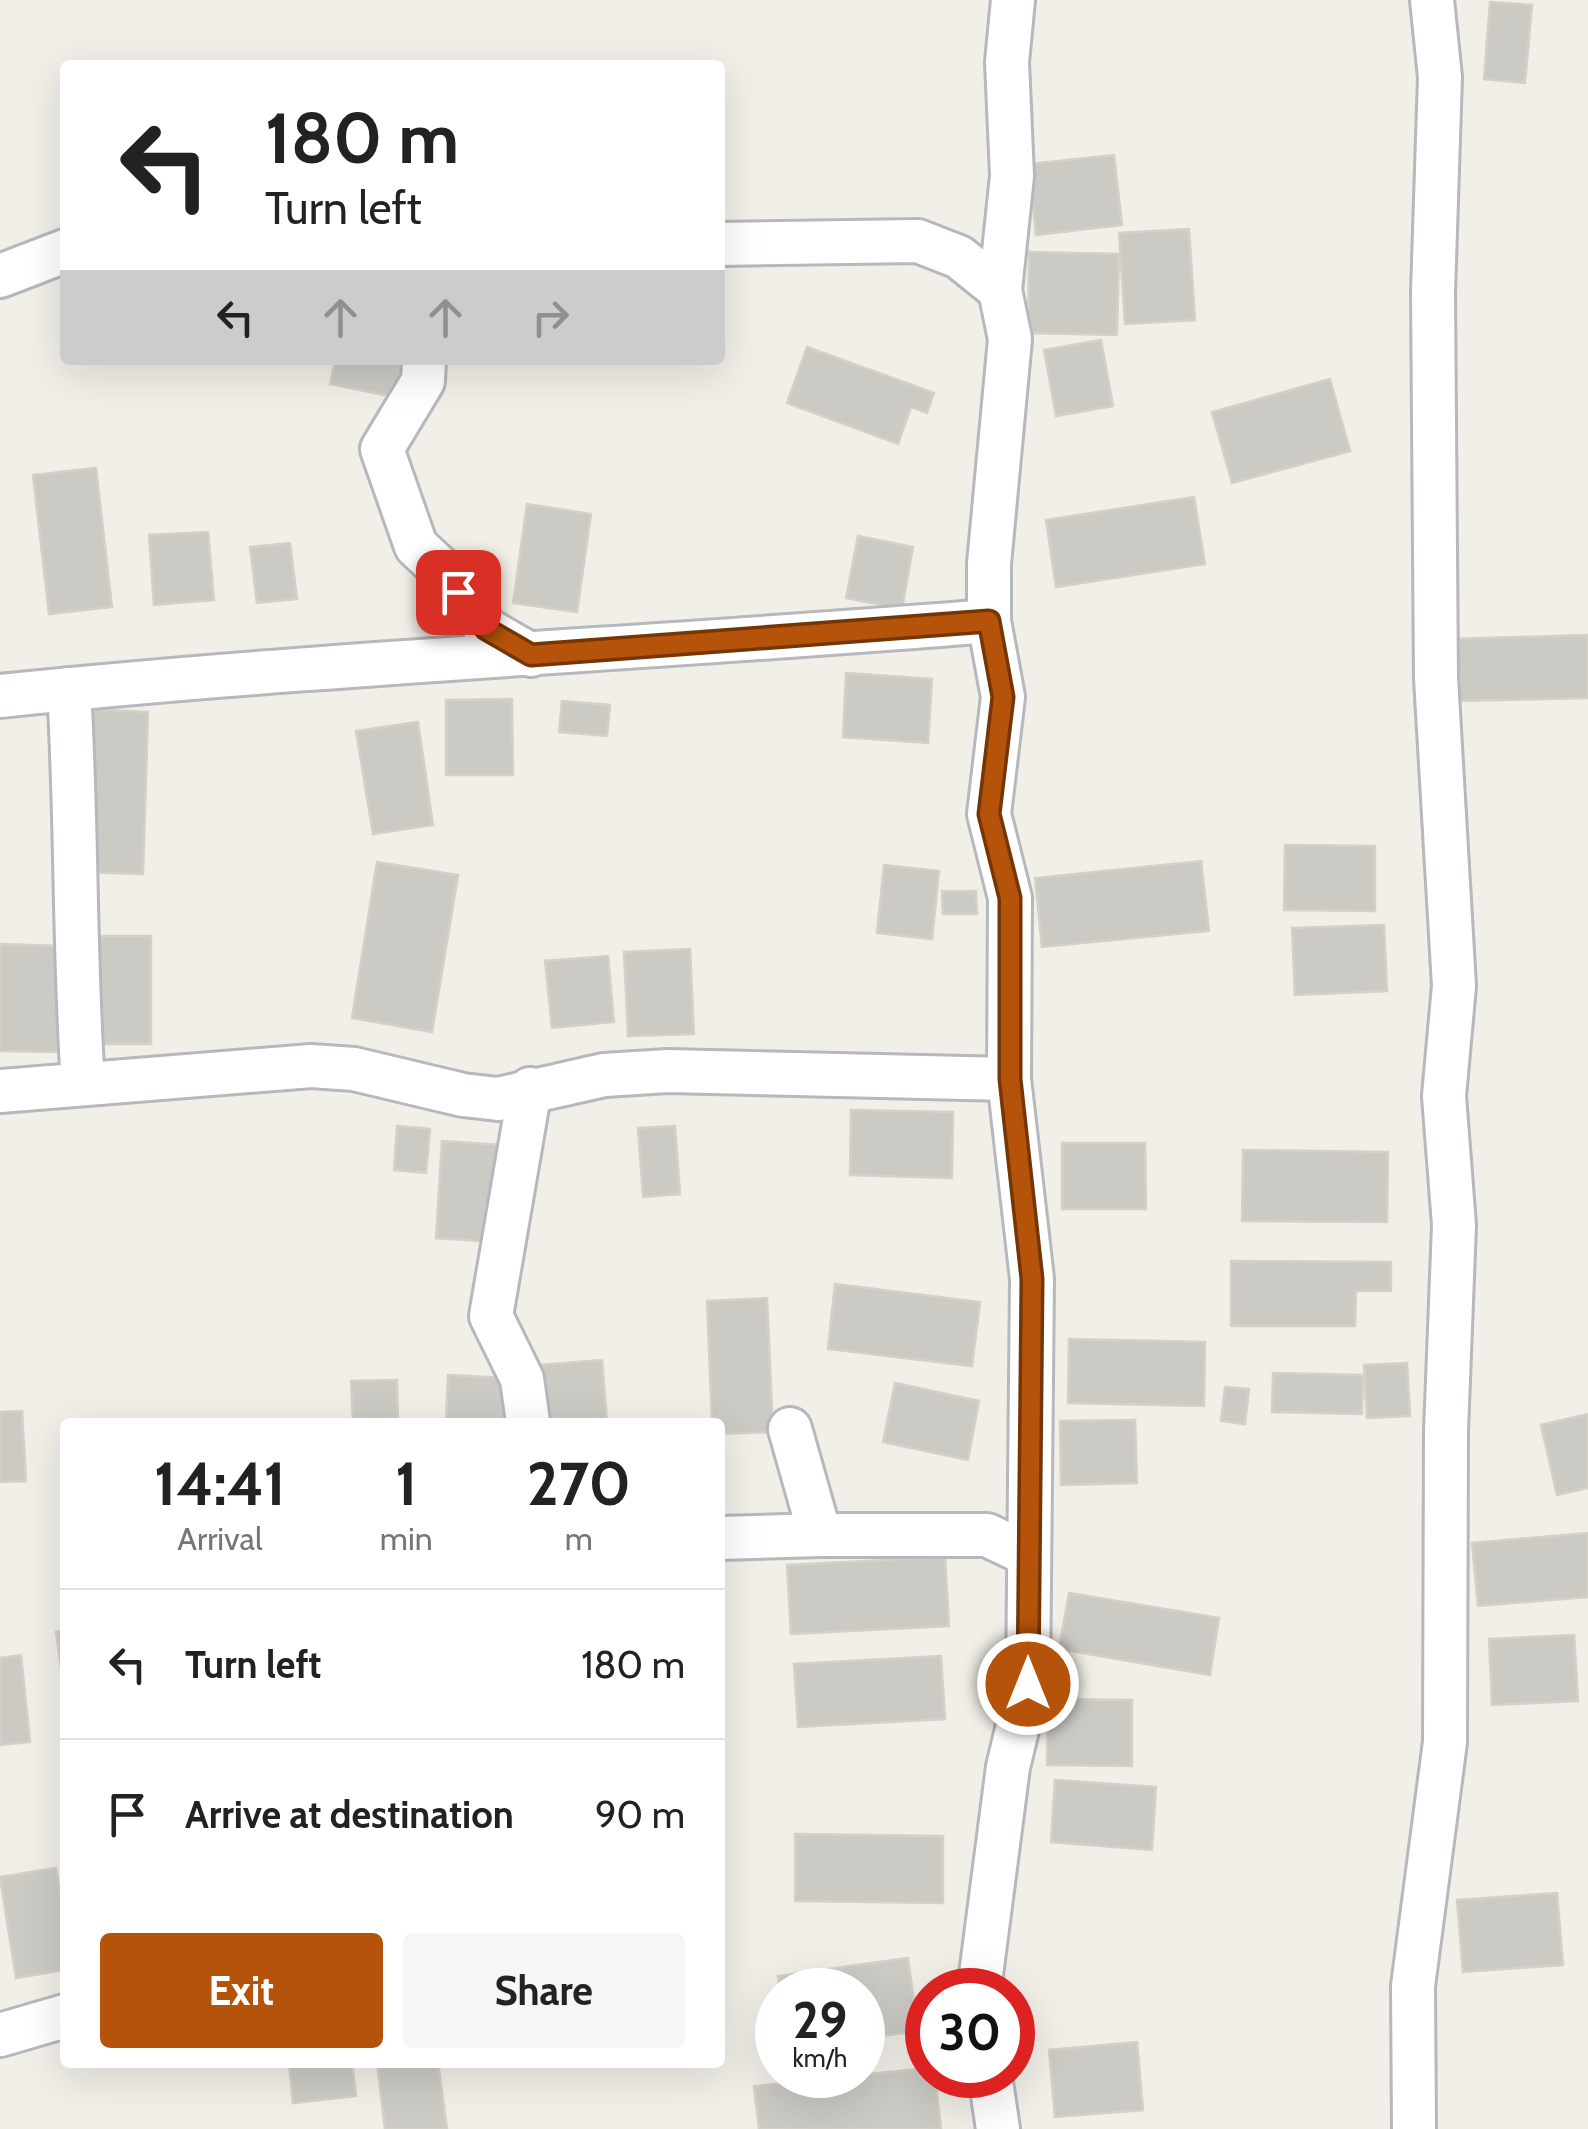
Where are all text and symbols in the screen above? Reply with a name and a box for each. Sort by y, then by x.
text: 180 m [265,95,459,181]
icon: left [100,100,230,230]
text: Turn left [265,181,422,235]
icon: left [208,290,263,345]
icon: ahead [313,290,368,345]
icon: ahead [418,290,473,345]
icon: right [523,290,578,345]
pin [416,550,501,635]
icon: arrive [431,565,486,620]
text: 14:41 [154,1447,286,1520]
text: 1 [395,1447,417,1520]
text: 270 [527,1447,631,1520]
text: Arrival [177,1519,263,1558]
text: min [380,1519,433,1558]
text: m [565,1519,593,1558]
position arrow [976,1632,1080,1736]
icon: left [100,1637,155,1692]
text: Turn left [185,1641,321,1688]
text: 180 m [581,1641,685,1688]
icon: arrive [100,1787,155,1842]
text: Arrive at destination [185,1791,514,1838]
text: 90 m [595,1791,685,1838]
button: Exit [100,1933,383,2048]
button: Share [403,1933,685,2048]
speed limit sign: 30 [905,1968,1035,2098]
text: 29 [793,1990,847,2051]
text: km/h [793,2043,847,2073]

